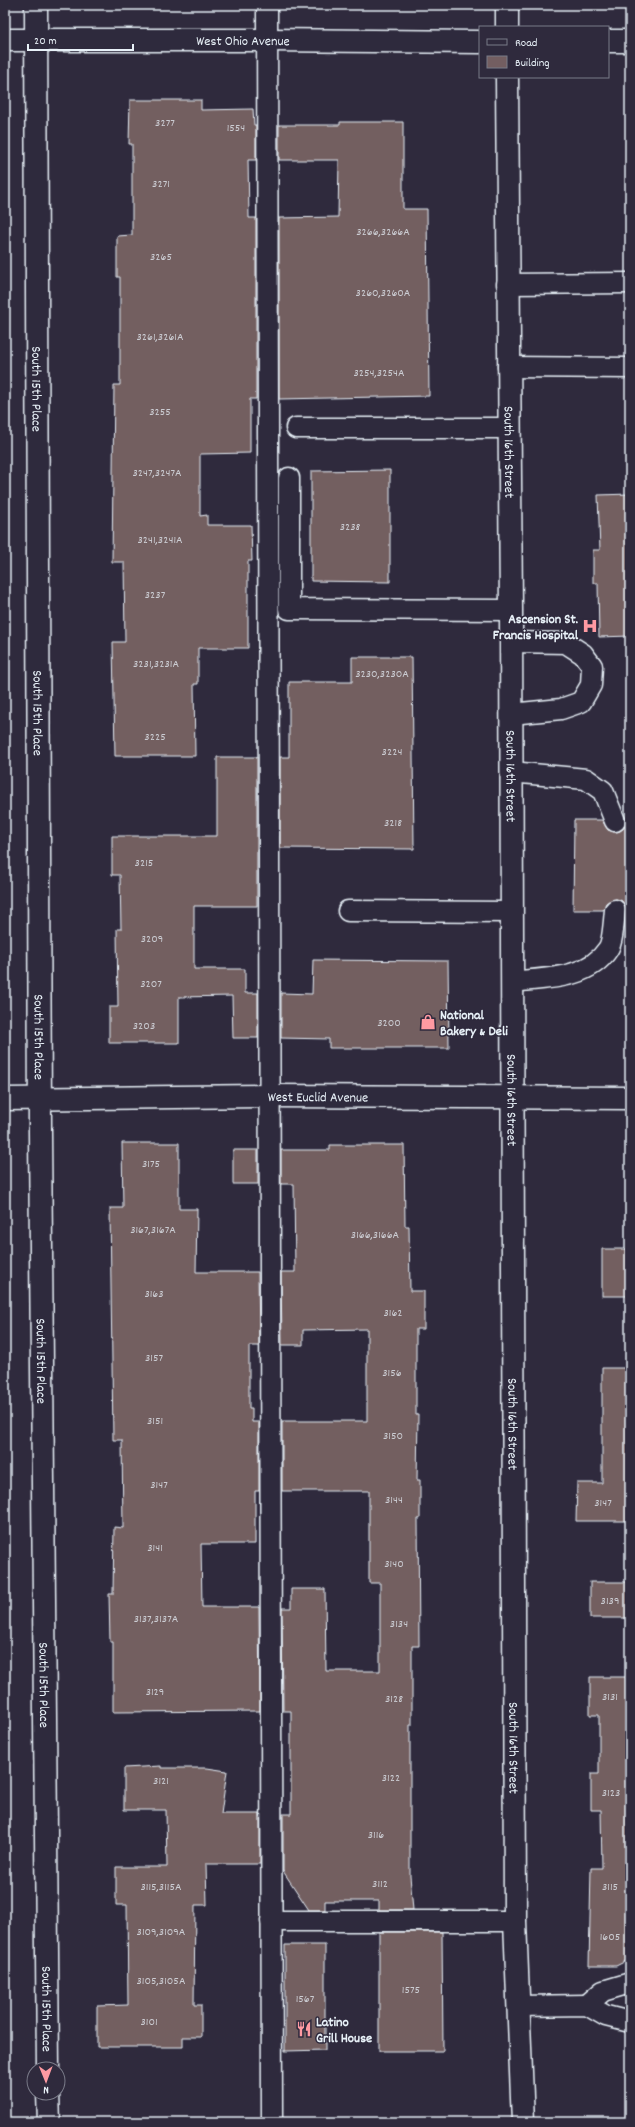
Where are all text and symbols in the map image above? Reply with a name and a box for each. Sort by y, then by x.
scale bar [28,26,133,52]
legend [479,26,609,78]
street label: West Ohio Avenue [196,32,290,52]
text: 20 m [34,33,57,50]
text: Road [515,35,537,52]
text: Building [515,55,550,72]
house number: 3277 [155,115,175,132]
house number: 1554 [227,120,245,137]
house number: 3271 [152,176,170,193]
house number: 3266,3266A [356,224,410,241]
house number: 3265 [150,249,172,266]
house number: 3260,3260A [356,285,411,302]
house number: 3261,3261A [137,329,184,346]
street label: South 15th Place [25,346,46,432]
house number: 3254,3254A [353,365,405,382]
house number: 3255 [149,404,171,421]
street label: South 16th Street [497,406,518,498]
house number: 3247,3247A [132,465,182,482]
house number: 3238 [340,519,361,536]
house number: 3241,3241A [137,532,183,549]
house number: 3237 [145,587,166,604]
place label: Ascension St. Francis Hospital [493,610,579,646]
hospital icon: Ascension St. Francis Hospital [581,617,599,635]
house number: 3231,3231A [133,656,179,673]
house number: 3230,3230A [355,666,409,683]
street label: South 15th Place [26,670,47,756]
house number: 3225 [144,729,166,746]
street label: South 16th Street [499,730,520,822]
house number: 3224 [382,744,402,761]
house number: 3218 [384,815,402,832]
house number: 3215 [135,855,153,872]
house number: 3209 [141,931,163,948]
house number: 3207 [140,976,162,993]
street label: South 15th Place [28,994,48,1080]
place label: National Bakery & Deli [440,1006,508,1042]
shop icon: National Bakery & Deli [419,1013,437,1031]
house number: 3200 [377,1015,401,1032]
house number: 3203 [133,1018,155,1035]
street label: South 16th Street [500,1054,521,1146]
street label: West Euclid Avenue [268,1088,368,1109]
house number: 3175 [142,1156,160,1173]
house number: 3167,3167A [130,1222,176,1239]
house number: 3166,3166A [351,1227,400,1244]
house number: 3163 [144,1286,164,1303]
house number: 3162 [383,1305,403,1322]
street label: South 15th Place [30,1318,50,1404]
house number: 3157 [145,1350,163,1367]
house number: 3156 [382,1365,402,1382]
street label: South 16th Street [501,1378,522,1470]
house number: 3151 [147,1413,163,1430]
house number: 3150 [383,1428,403,1445]
house number: 3147 [150,1477,168,1494]
house number: 3144 [385,1492,403,1509]
house number: 3147 [594,1495,612,1512]
house number: 3141 [147,1540,163,1557]
house number: 3140 [384,1556,404,1573]
house number: 3139 [601,1593,619,1610]
house number: 3137,3137A [134,1611,179,1628]
house number: 3134 [390,1616,408,1633]
street label: South 15th Place [32,1642,53,1728]
house number: 3129 [146,1684,164,1701]
house number: 3131 [602,1689,618,1706]
house number: 3128 [385,1691,403,1708]
street label: South 16th Street [502,1702,523,1794]
house number: 3122 [382,1770,400,1787]
house number: 3121 [153,1773,169,1790]
house number: 3123 [602,1785,620,1802]
house number: 3116 [368,1827,384,1844]
house number: 3112 [372,1876,388,1893]
house number: 3115,3115A [140,1879,182,1896]
house number: 3115 [602,1879,618,1896]
house number: 3109,3109A [137,1924,186,1941]
house number: 1605 [600,1929,620,1946]
street label: South 15th Place [35,1966,56,2052]
house number: 3105,3105A [137,1973,186,1990]
house number: 1575 [402,1982,420,1999]
house number: 1567 [296,1991,315,2008]
place label: Latino Grill House [316,2013,372,2049]
house number: 3101 [140,2014,158,2031]
restaurant icon: Latino Grill House [295,2020,313,2038]
north arrow [26,2061,66,2101]
text: N [43,2081,49,2097]

